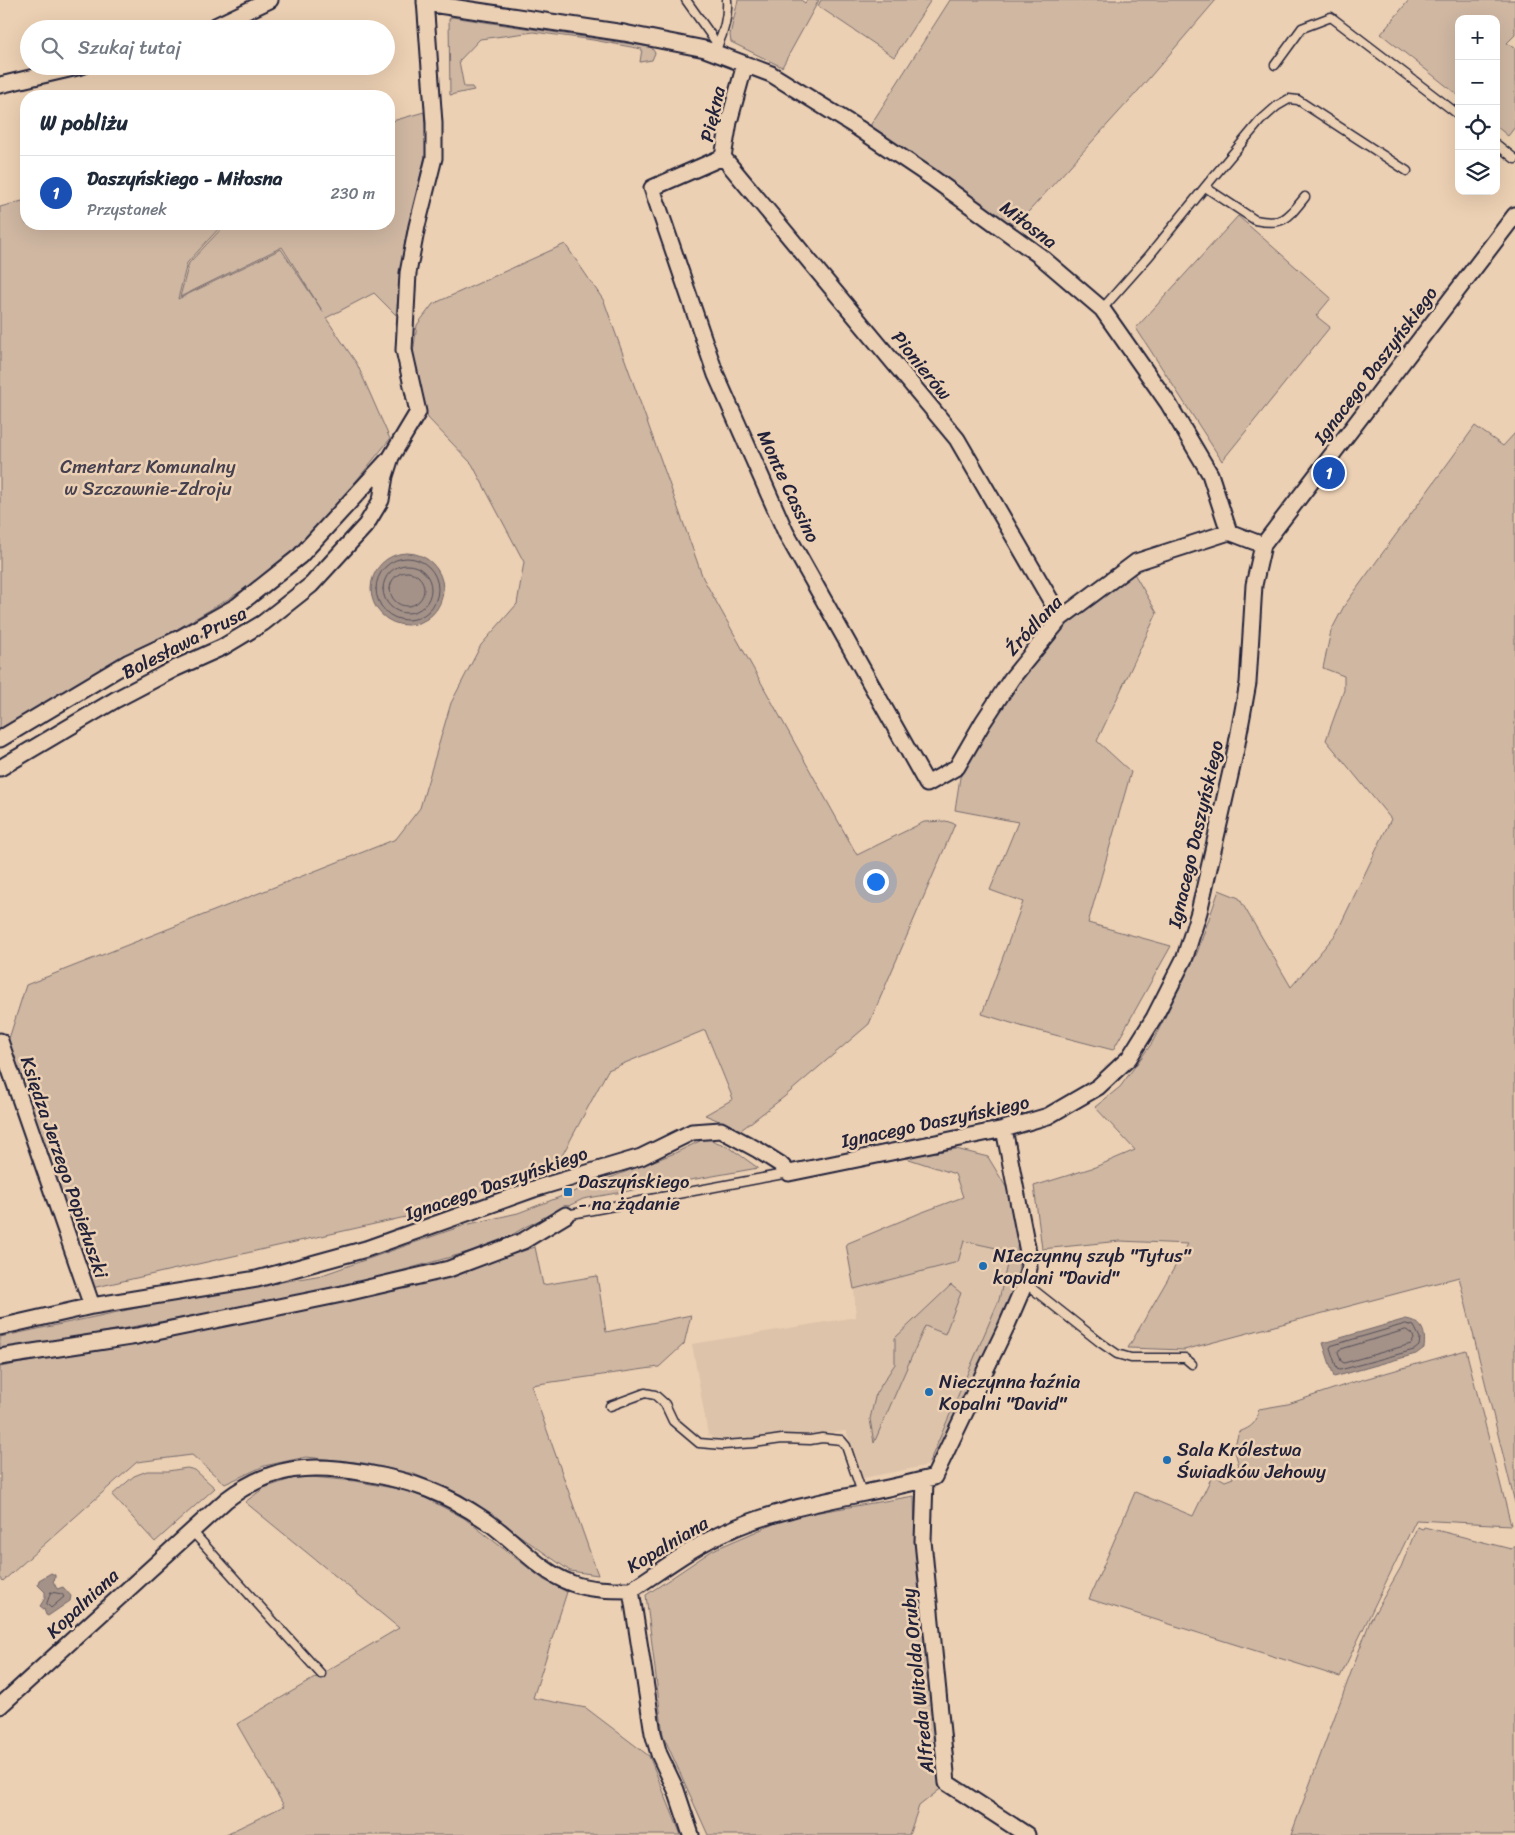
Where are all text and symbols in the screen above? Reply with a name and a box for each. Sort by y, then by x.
map controls [1455,15,1500,195]
button: + [1455,15,1500,60]
search box [20,20,395,75]
text: Szukaj tutaj [78,31,181,64]
icon: search [38,34,66,62]
button: − [1455,60,1500,105]
street label: Piękna [690,82,735,145]
text: W pobliżu [40,104,128,142]
button: locate [1455,105,1500,150]
button: layers [1455,150,1500,195]
text: Daszyńskiego - Miłosna [87,162,282,195]
text: 1 [53,179,59,208]
text: 230 m [330,179,375,208]
street label: Miłosna [993,192,1065,257]
text: Przystanek [87,195,167,224]
street label: Ignacego Daszyńskiego [1304,279,1446,453]
street label: Pionierów [883,323,960,408]
street label: Monte Cassino [748,424,829,549]
park label: Cmentarz Komunalny w Szczawnie-Zdroju [60,450,236,505]
pin: 1 [1313,454,1345,492]
street label: Źródlana [996,587,1071,663]
street label: Bolesława Prusa [116,597,253,688]
street label: Ignacego Daszyńskiego [1158,737,1233,932]
your location [863,869,889,895]
street label: Księdza Jerzego Popiełuszki [11,1052,118,1283]
street label: Ignacego Daszyńskiego [837,1085,1032,1158]
street label: Ignacego Daszyńskiego [399,1137,592,1231]
place label: Daszyńskiego - na żądanie [578,1165,689,1220]
marker: Daszyńskiego - na żądanie [562,1186,574,1198]
place label: NIeczynny szyb "Tytus" koplani "David" [993,1239,1192,1294]
marker: NIeczynny szyb "Tytus" koplani "David" [977,1260,989,1272]
place label: Nieczynna łaźnia Kopalni "David" [939,1365,1081,1420]
marker: Nieczynna łaźnia Kopalni "David" [923,1386,935,1398]
place label: Sala Królestwa Świadków Jehowy [1177,1433,1326,1488]
marker: Sala Królestwa Świadków Jehowy [1161,1454,1173,1466]
street label: Kopalniana [620,1507,715,1582]
street label: Kopalniana [38,1560,127,1646]
street label: Alfreda Witolda Oruby [891,1586,944,1776]

